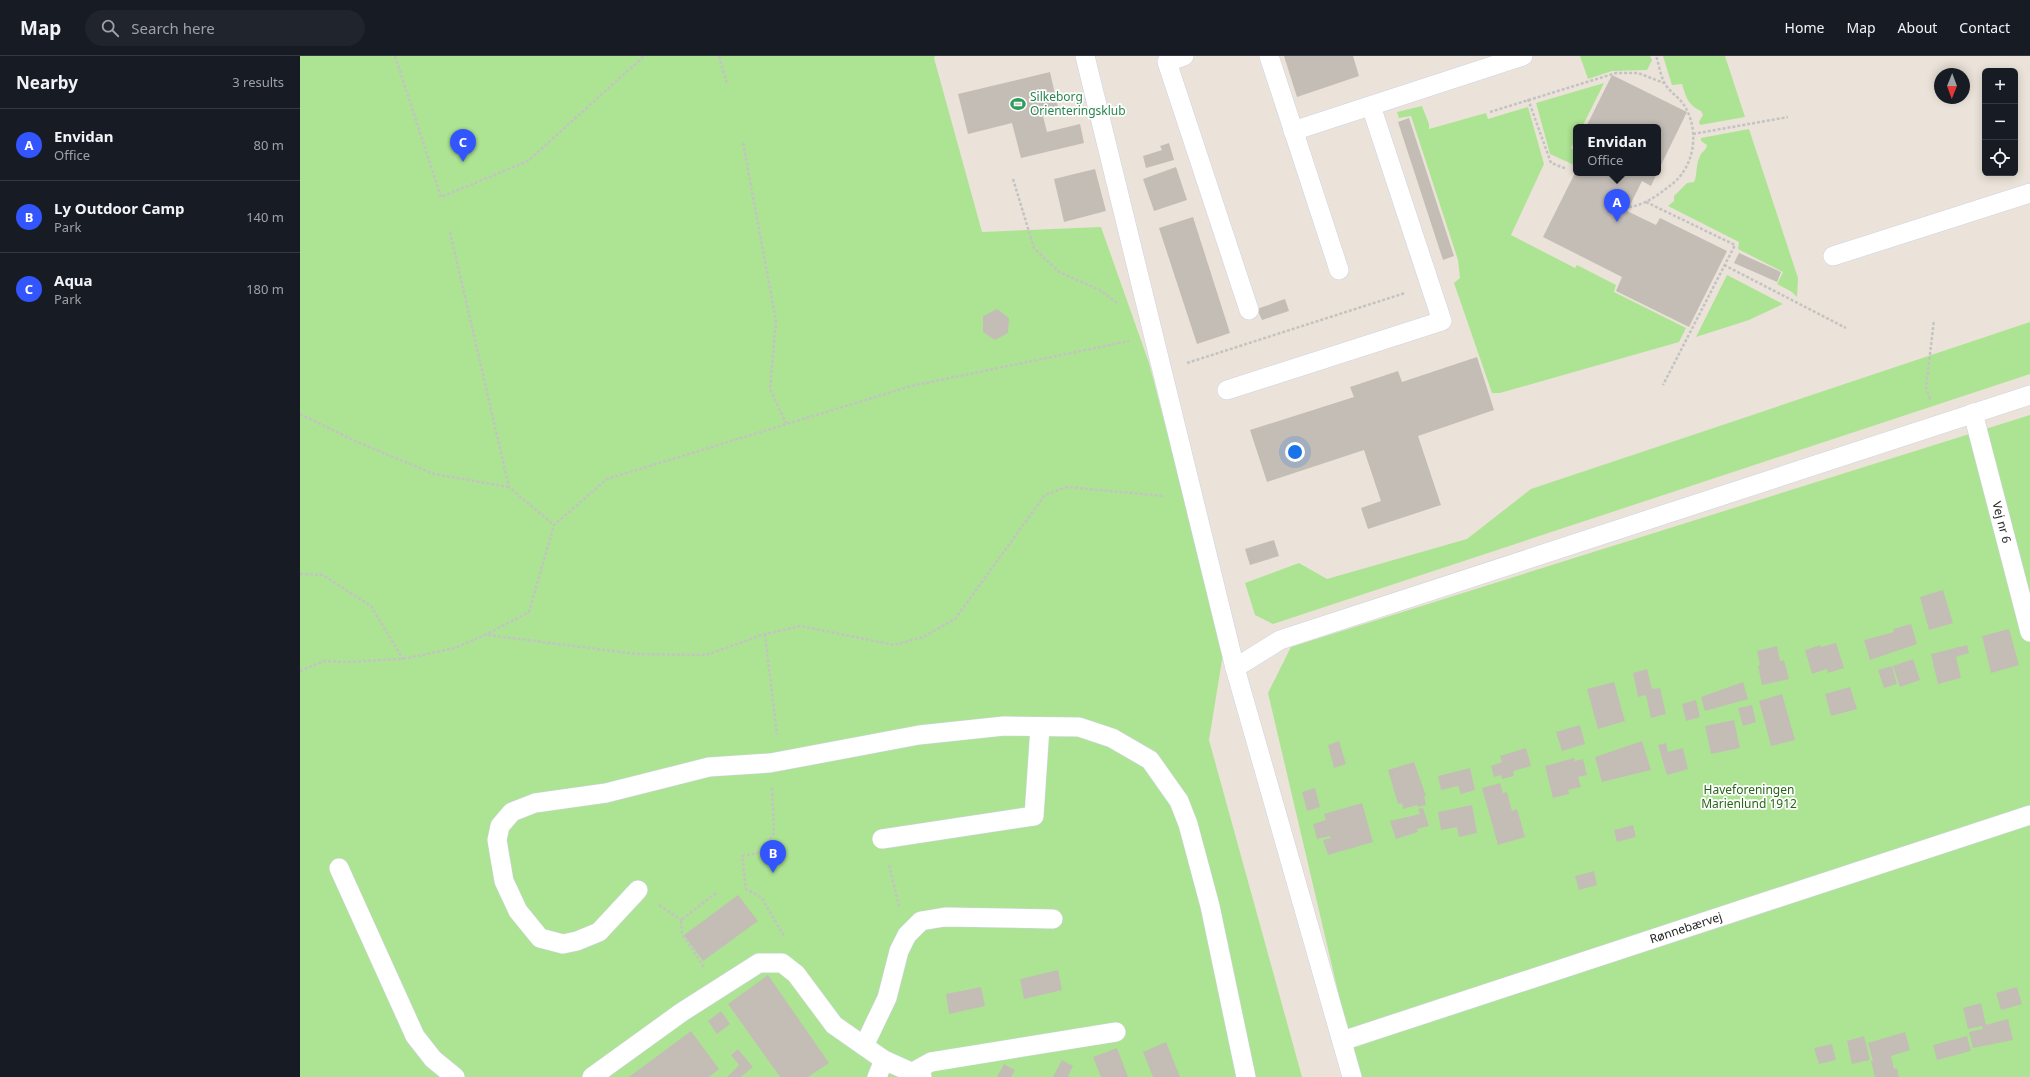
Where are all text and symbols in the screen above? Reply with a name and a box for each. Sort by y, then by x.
search box [85,10,365,46]
text: Map [20,15,61,41]
icon: search [99,17,121,39]
text: Search here [131,18,215,38]
text: Home [1785,18,1824,37]
text: Map [1846,18,1876,37]
text: About [1898,18,1937,37]
text: Contact [1959,18,2010,37]
north arrow [1934,68,1970,104]
map controls [1982,68,2018,176]
button: + [1982,68,2018,104]
text: Nearby [16,71,78,94]
text: 3 results [232,73,284,91]
place label: Silkeborg Orienteringsklub [1030,88,1126,119]
sports icon: Silkeborg Orienteringsklub [1009,95,1027,113]
button: − [1982,104,2018,140]
popup [1573,124,1661,176]
text: Envidan [54,126,113,146]
pin: C [450,129,476,162]
text: Envidan [1587,131,1647,151]
text: A [25,136,34,154]
text: 80 m [254,136,284,154]
button: locate [1982,140,2018,176]
text: Office [54,146,90,164]
text: Office [1587,151,1623,169]
pin: A [1604,189,1630,222]
text: Ly Outdoor Camp [54,198,185,218]
text: B [25,208,33,226]
text: 140 m [246,208,284,226]
text: Park [54,218,81,236]
text: Aqua [54,270,93,290]
text: C [25,280,33,298]
text: 180 m [246,280,284,298]
text: Park [54,290,81,308]
your location [1285,442,1305,462]
street label: Vej nr 6 [1988,500,2016,545]
park label: Haveforeningen Marienlund 1912 [1701,781,1797,812]
pin: B [760,840,786,873]
street label: Rønnebærvej [1647,908,1724,947]

